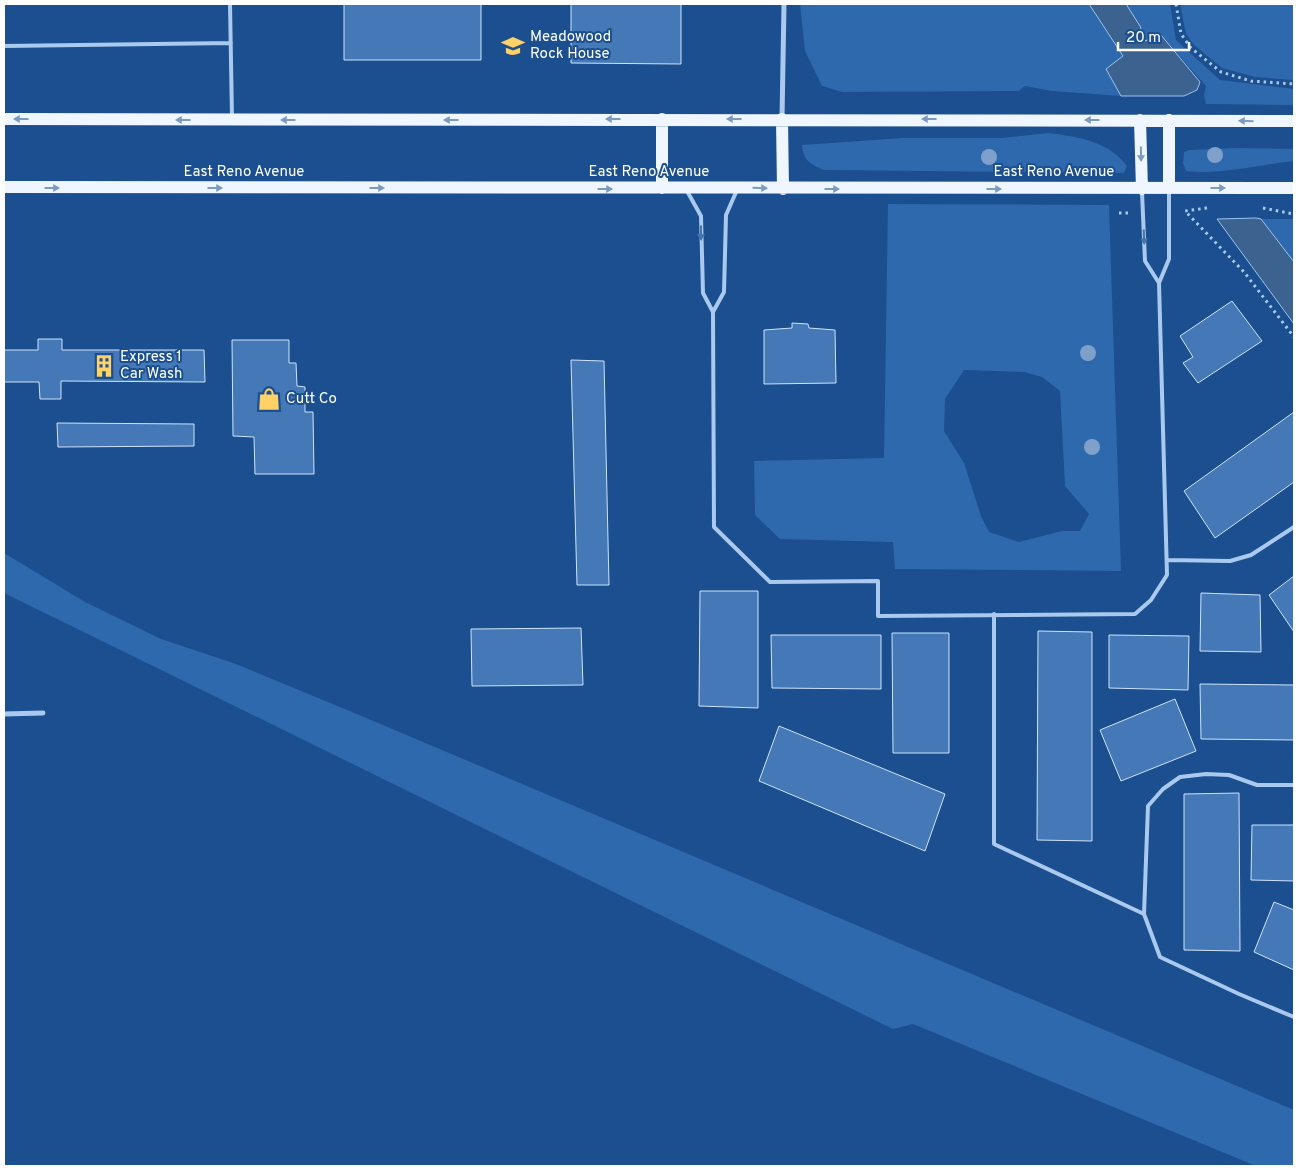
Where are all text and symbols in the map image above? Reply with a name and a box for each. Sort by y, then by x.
scale bar [1118,20,1189,52]
place label: Meadowood Rock House [530,28,611,64]
text: 20 m [1126,29,1161,48]
school or university icon: Meadowood Rock House [500,33,526,59]
one-way arrow [13,115,29,123]
one-way arrow [605,115,621,123]
one-way arrow [725,115,741,123]
one-way arrow [921,115,937,123]
one-way arrow [175,116,191,124]
one-way arrow [280,116,296,124]
one-way arrow [443,116,459,124]
one-way arrow [1083,116,1099,124]
one-way arrow [1237,117,1253,125]
one-way arrow [1138,147,1146,163]
street label: East Reno Avenue [184,163,304,182]
street label: East Reno Avenue [589,163,709,182]
street label: East Reno Avenue [994,163,1114,182]
one-way arrow [45,184,61,192]
one-way arrow [207,184,223,192]
one-way arrow [370,184,386,192]
one-way arrow [597,184,613,192]
one-way arrow [753,184,769,192]
one-way arrow [1210,184,1226,192]
one-way arrow [824,185,840,193]
one-way arrow [986,185,1002,193]
one-way arrow [698,225,706,241]
one-way arrow [1140,230,1148,246]
place label: Express 1 Car Wash [120,348,182,384]
building icon: Express 1 Car Wash [91,353,117,379]
shop icon: Cutt Co [256,386,282,412]
place label: Cutt Co [286,390,337,409]

